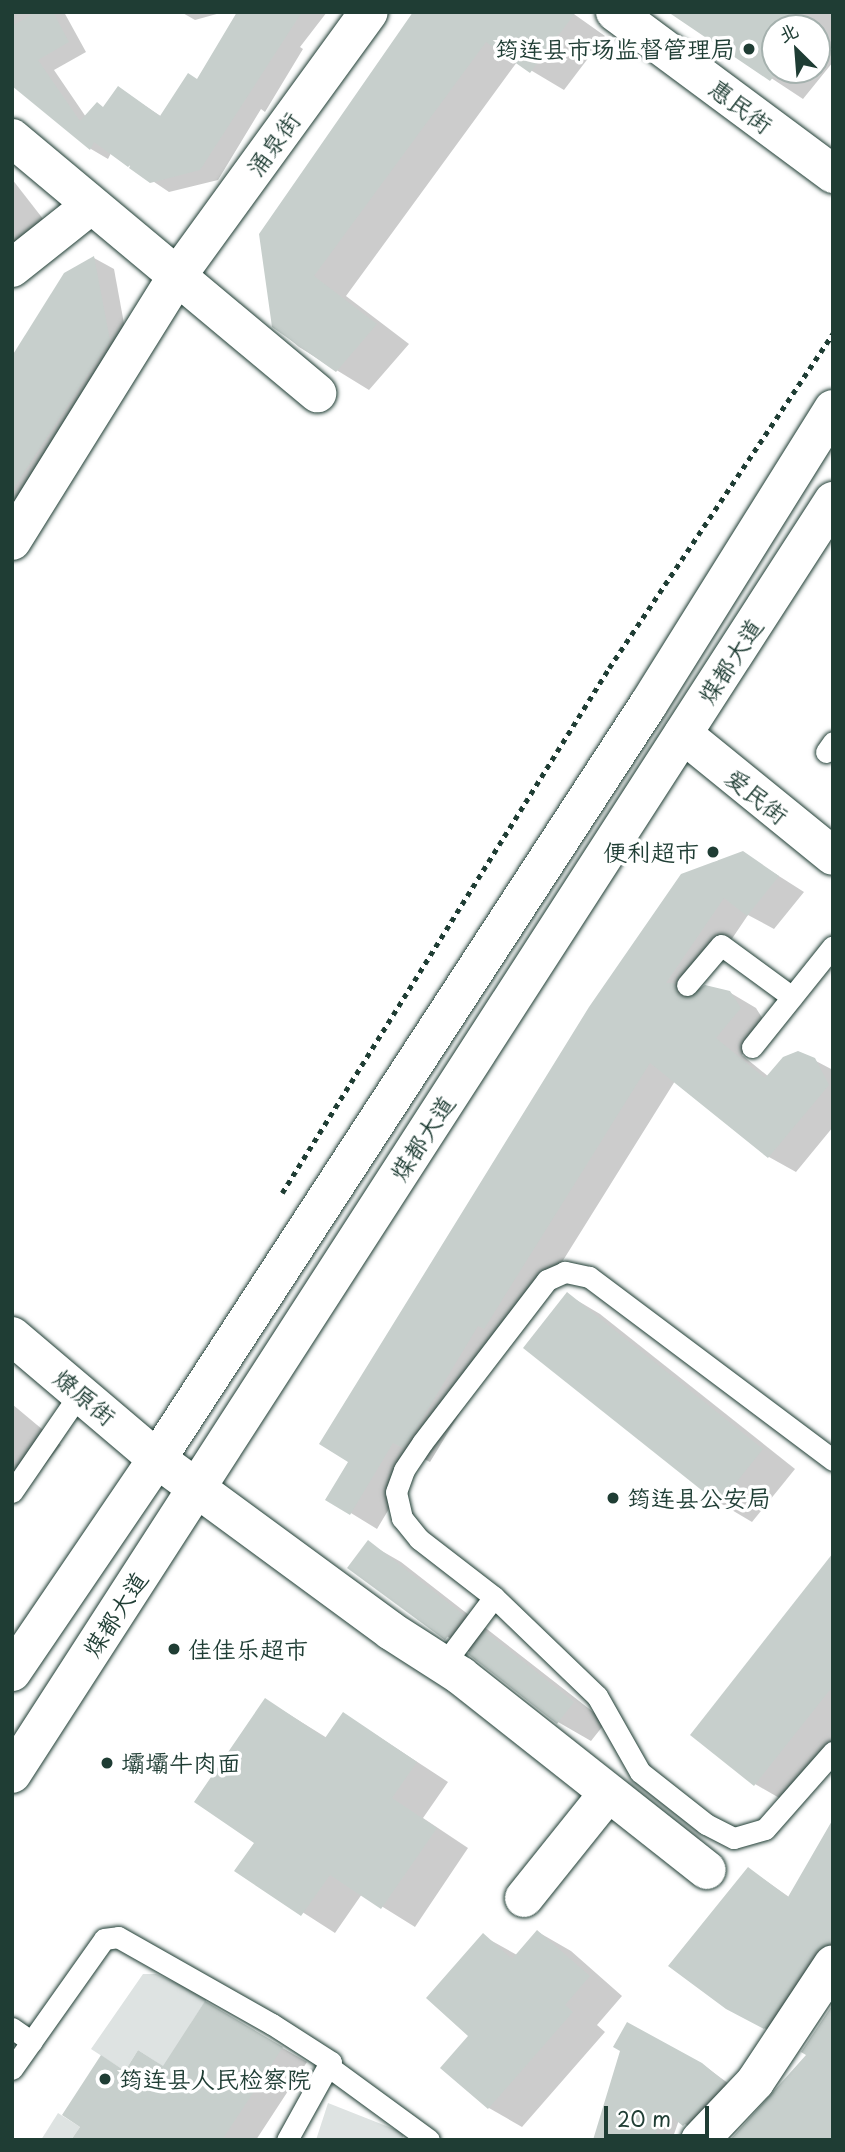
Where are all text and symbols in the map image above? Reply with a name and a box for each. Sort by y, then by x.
north arrow [761,14,831,84]
text: 北 [773,15,802,48]
place label: 筠连县市场监督管理局 [495,35,735,63]
marker: 筠连县市场监督管理局 [741,41,757,57]
street label: 惠民街 [704,73,778,139]
street label: 涌泉街 [240,106,306,182]
street label: 煤都大道 [692,613,768,709]
street label: 爱民街 [720,762,794,830]
place label: 便利超市 [603,838,699,866]
marker: 便利超市 [705,844,721,860]
street label: 煤都大道 [384,1090,460,1186]
street label: 燎原街 [48,1363,122,1431]
place label: 筠连县公安局 [627,1484,771,1512]
marker: 筠连县公安局 [605,1490,621,1506]
street label: 煤都大道 [77,1566,153,1662]
place label: 佳佳乐超市 [188,1635,308,1663]
marker: 佳佳乐超市 [166,1641,182,1657]
place label: 壩壩牛肉面 [121,1749,241,1777]
marker: 壩壩牛肉面 [99,1755,115,1771]
place label: 筠连县人民检察院 [119,2065,311,2093]
marker: 筠连县人民检察院 [97,2071,113,2087]
scale bar [607,2092,712,2136]
text: 20 m [617,2102,671,2134]

